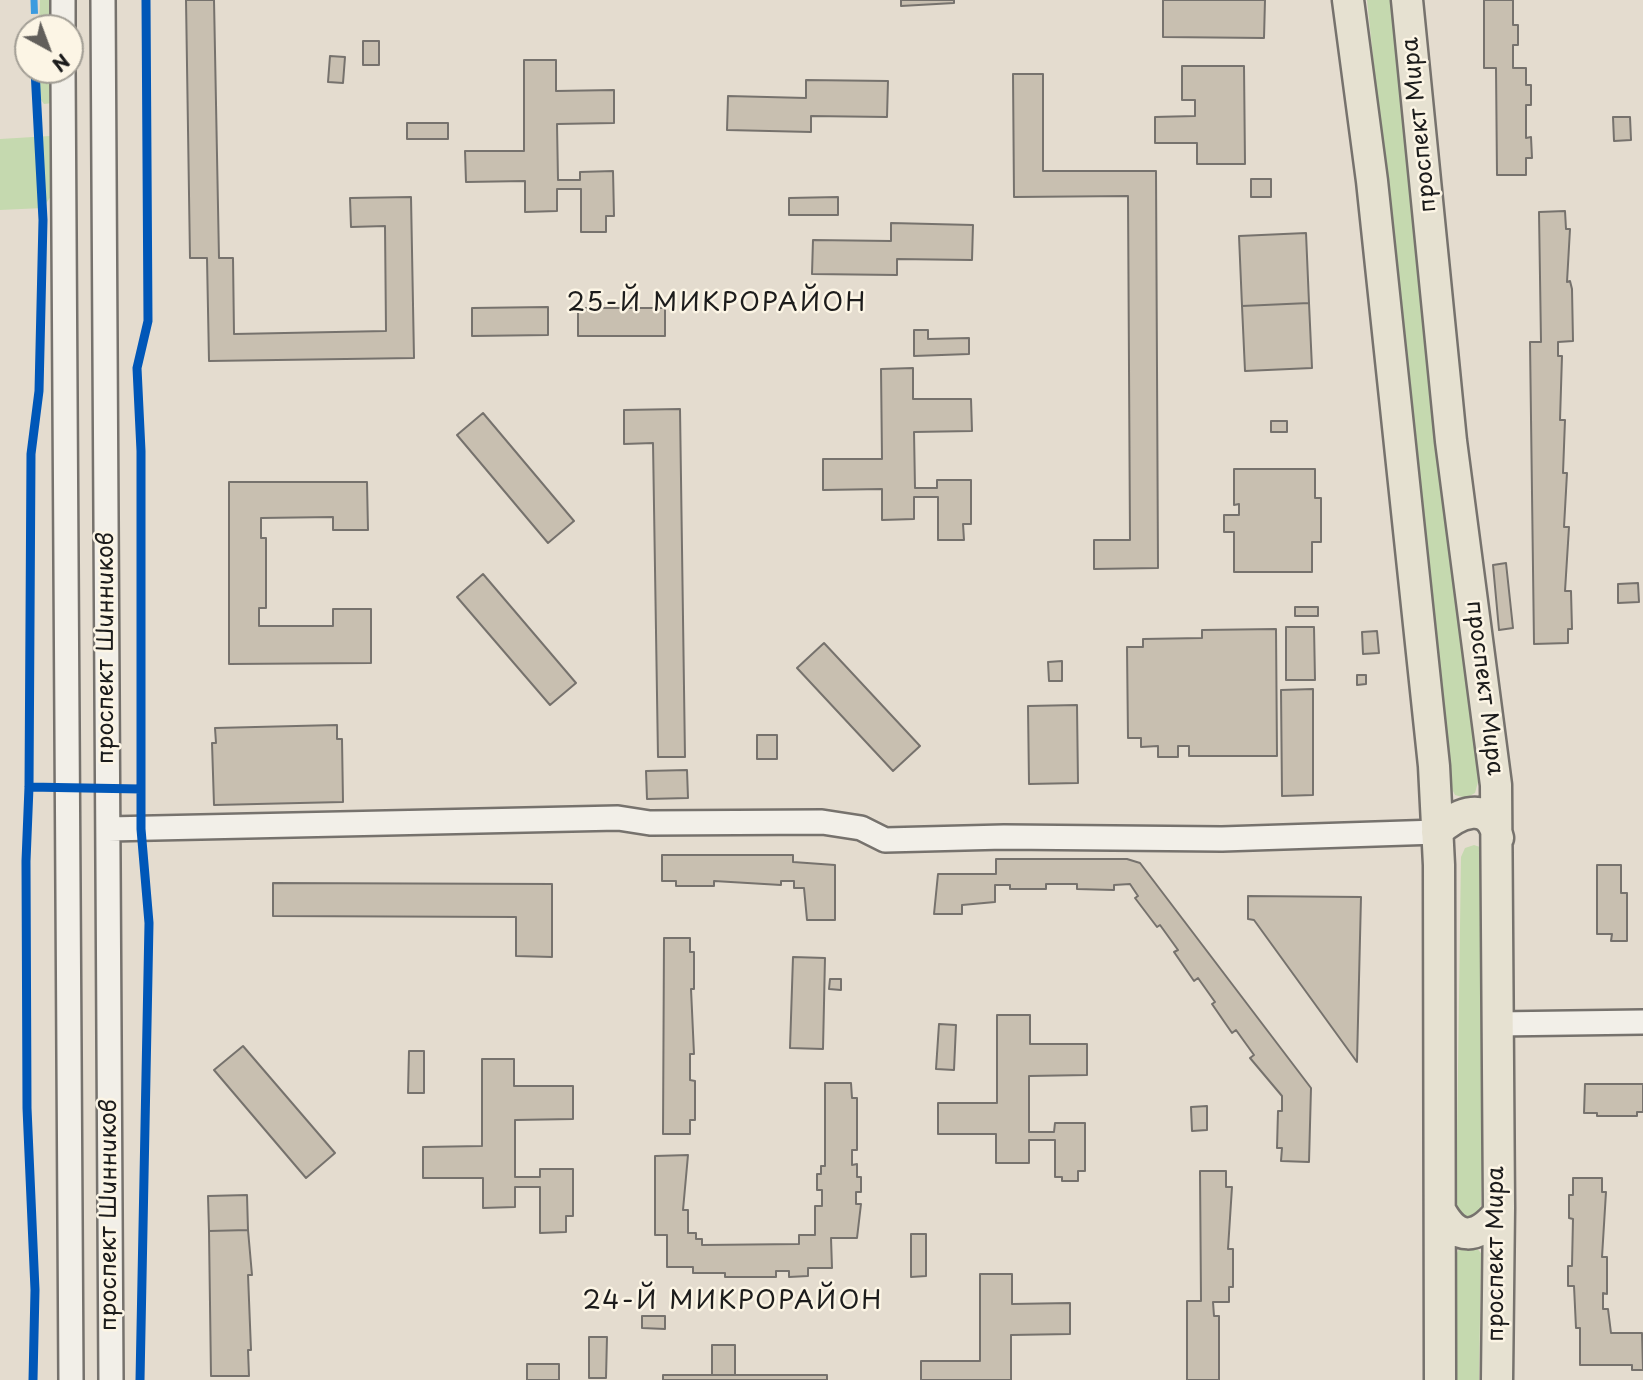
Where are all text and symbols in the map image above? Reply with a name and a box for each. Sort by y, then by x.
north arrow [14,14,84,84]
street label: проспект Мира [1397,36,1443,214]
text: N [47,48,76,79]
district label: 25-Й МИКРОРАЙОН [568,288,866,320]
street label: проспект Шинников [93,532,121,764]
street label: проспект Мира [1460,599,1508,777]
street label: проспект Шинников [96,1099,124,1331]
street label: проспект Мира [1483,1166,1511,1342]
district label: 24-Й МИКРОРАЙОН [583,1286,883,1318]

